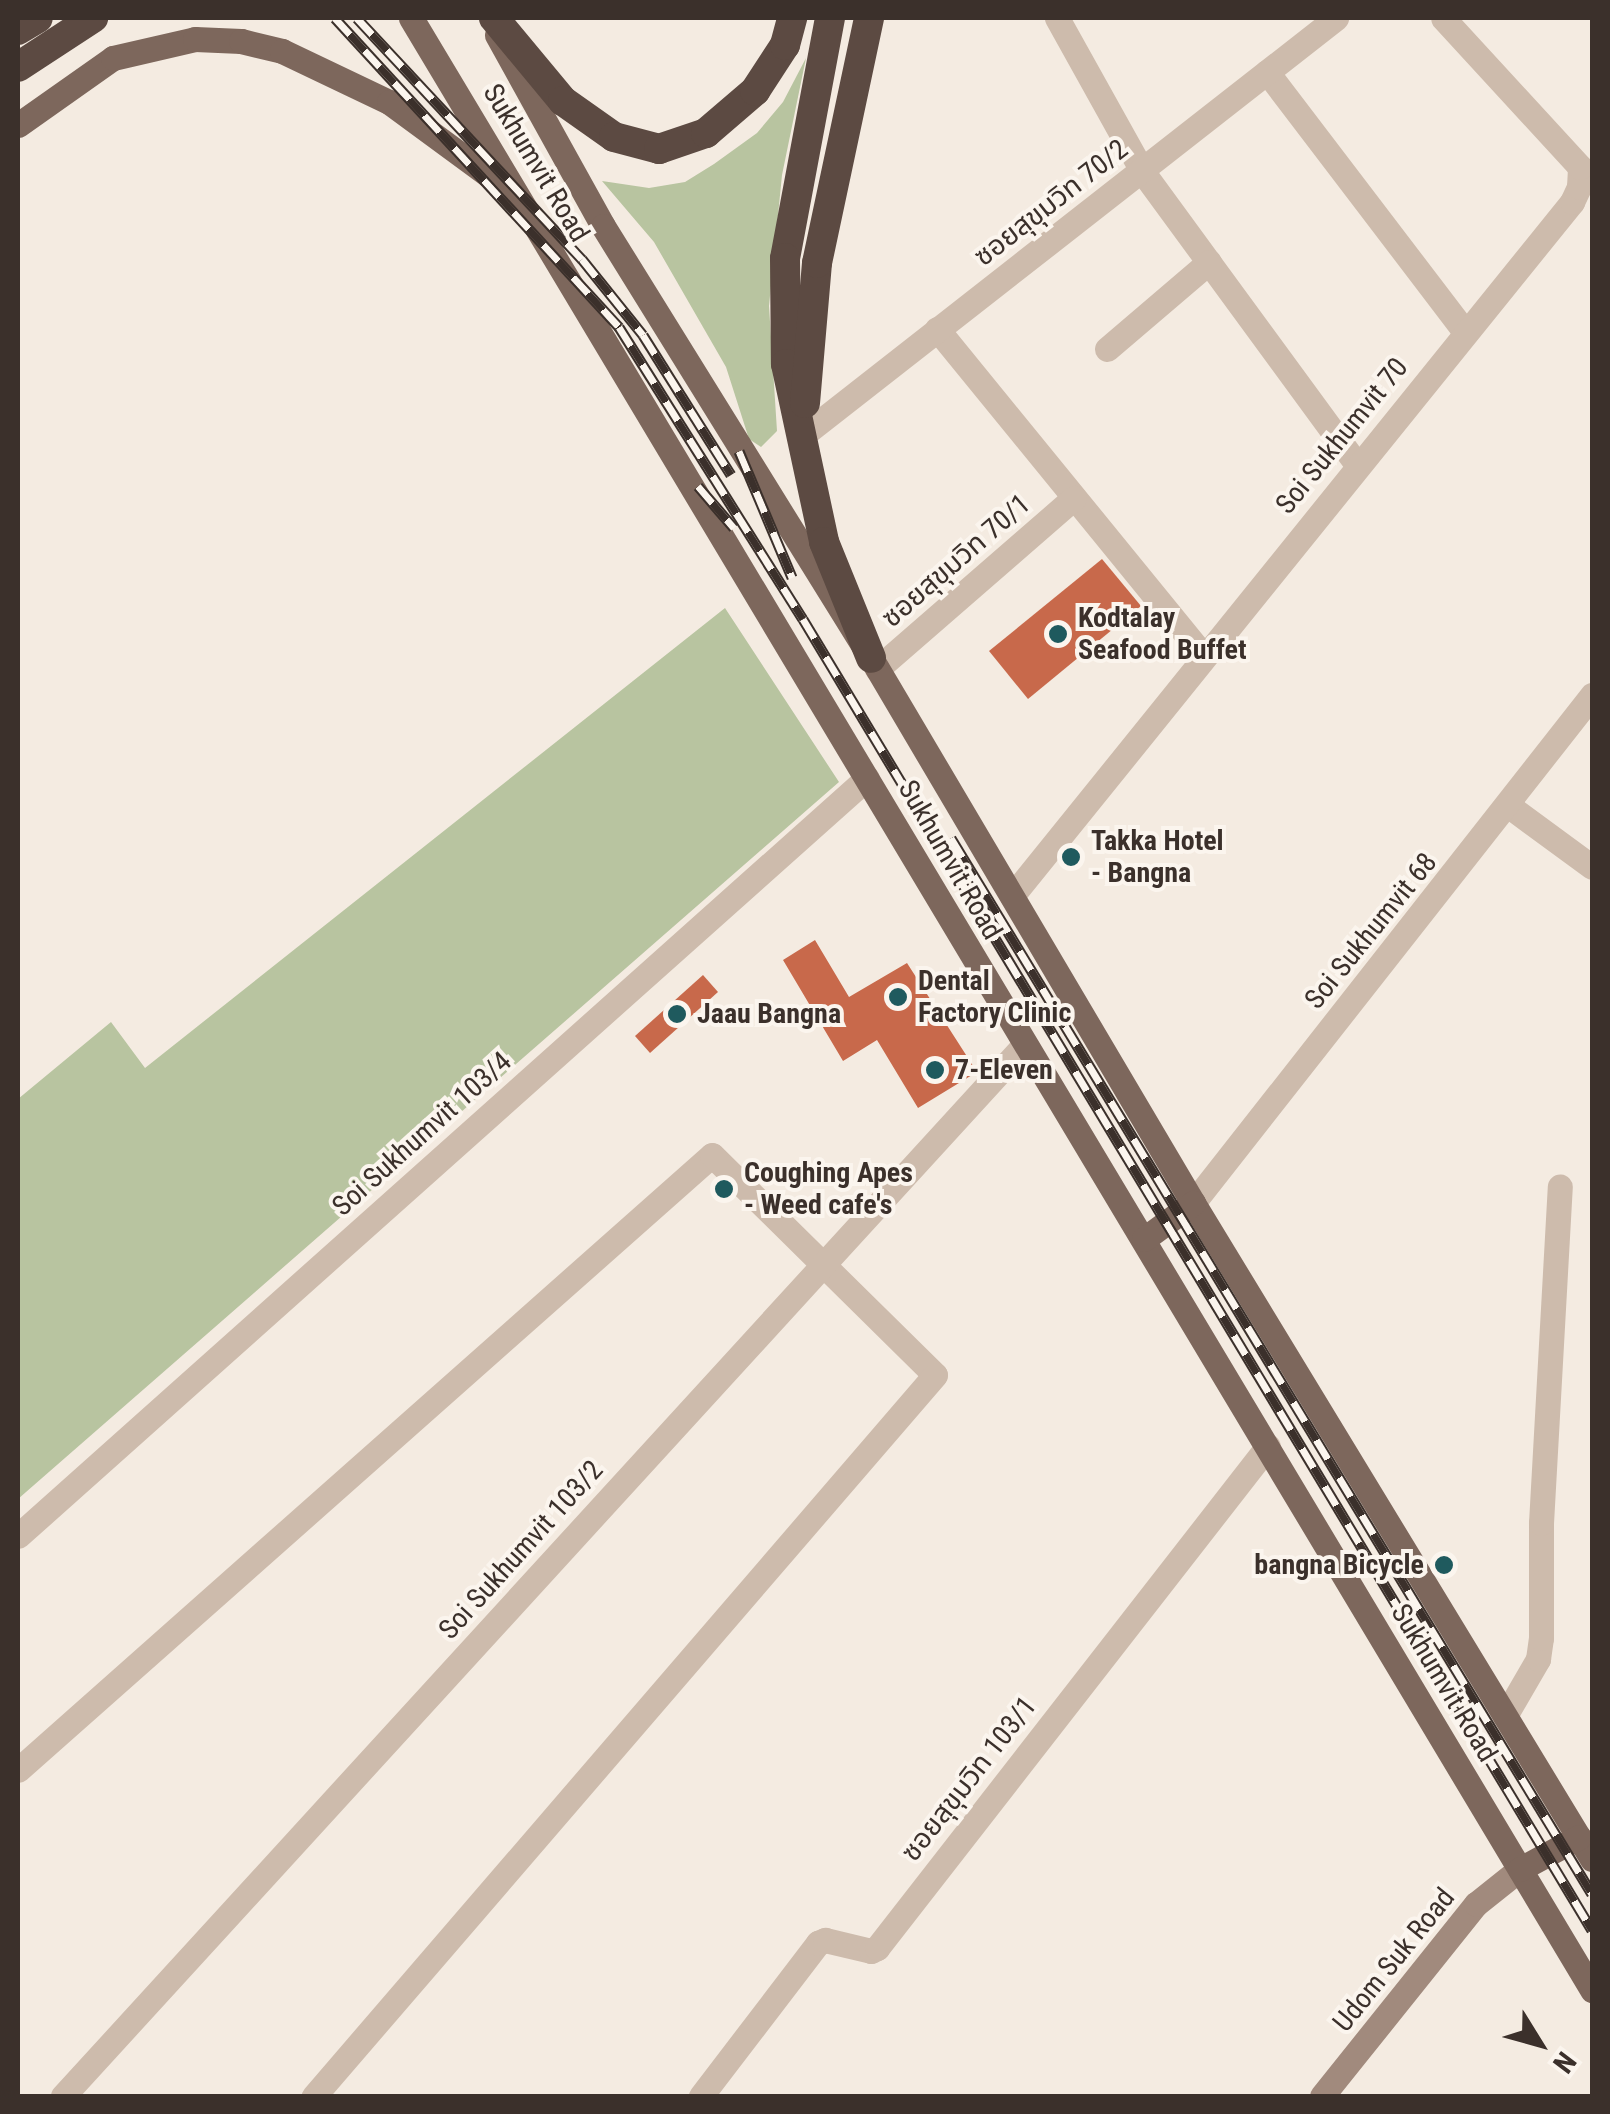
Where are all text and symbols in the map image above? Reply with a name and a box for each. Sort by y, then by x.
street label: Sukhumvit Road [476,78,596,248]
street label: ซอยสุขุมวิท 70/2 [967,133,1135,273]
street label: Soi Sukhumvit 70 [1269,351,1415,521]
street label: ซอยสุขุมวิท 70/1 [875,487,1037,635]
place label: Kodtalay Seafood Buffet [1078,601,1247,667]
marker: Kodtalay Seafood Buffet [1047,623,1069,645]
street label: Sukhumvit Road [891,774,1009,946]
place label: Takka Hotel - Bangna [1091,824,1224,890]
marker: Takka Hotel - Bangna [1060,846,1082,868]
street label: Soi Sukhumvit 68 [1298,846,1444,1016]
place label: Dental Factory Clinic [918,964,1071,1030]
marker: Dental Factory Clinic [887,986,909,1008]
place label: Jaau Bangna [697,997,841,1031]
marker: Jaau Bangna [666,1003,688,1025]
street label: Soi Sukhumvit 103/4 [326,1045,518,1223]
place label: 7-Eleven [955,1053,1053,1087]
marker: 7-Eleven [924,1059,946,1081]
place label: Coughing Apes - Weed cafe's [744,1156,913,1222]
marker: Coughing Apes - Weed cafe's [713,1178,735,1200]
street label: Soi Sukhumvit 103/2 [432,1454,610,1646]
place label: bangna Bicycle [1254,1548,1424,1582]
marker: bangna Bicycle [1433,1554,1455,1576]
street label: Sukhumvit Road [1384,1598,1504,1768]
street label: ซอยสุขุมวิท 103/1 [894,1690,1044,1868]
street label: Udom Suk Road [1326,1882,1462,2038]
north arrow [1490,1994,1590,2094]
text: N [1546,2046,1583,2079]

